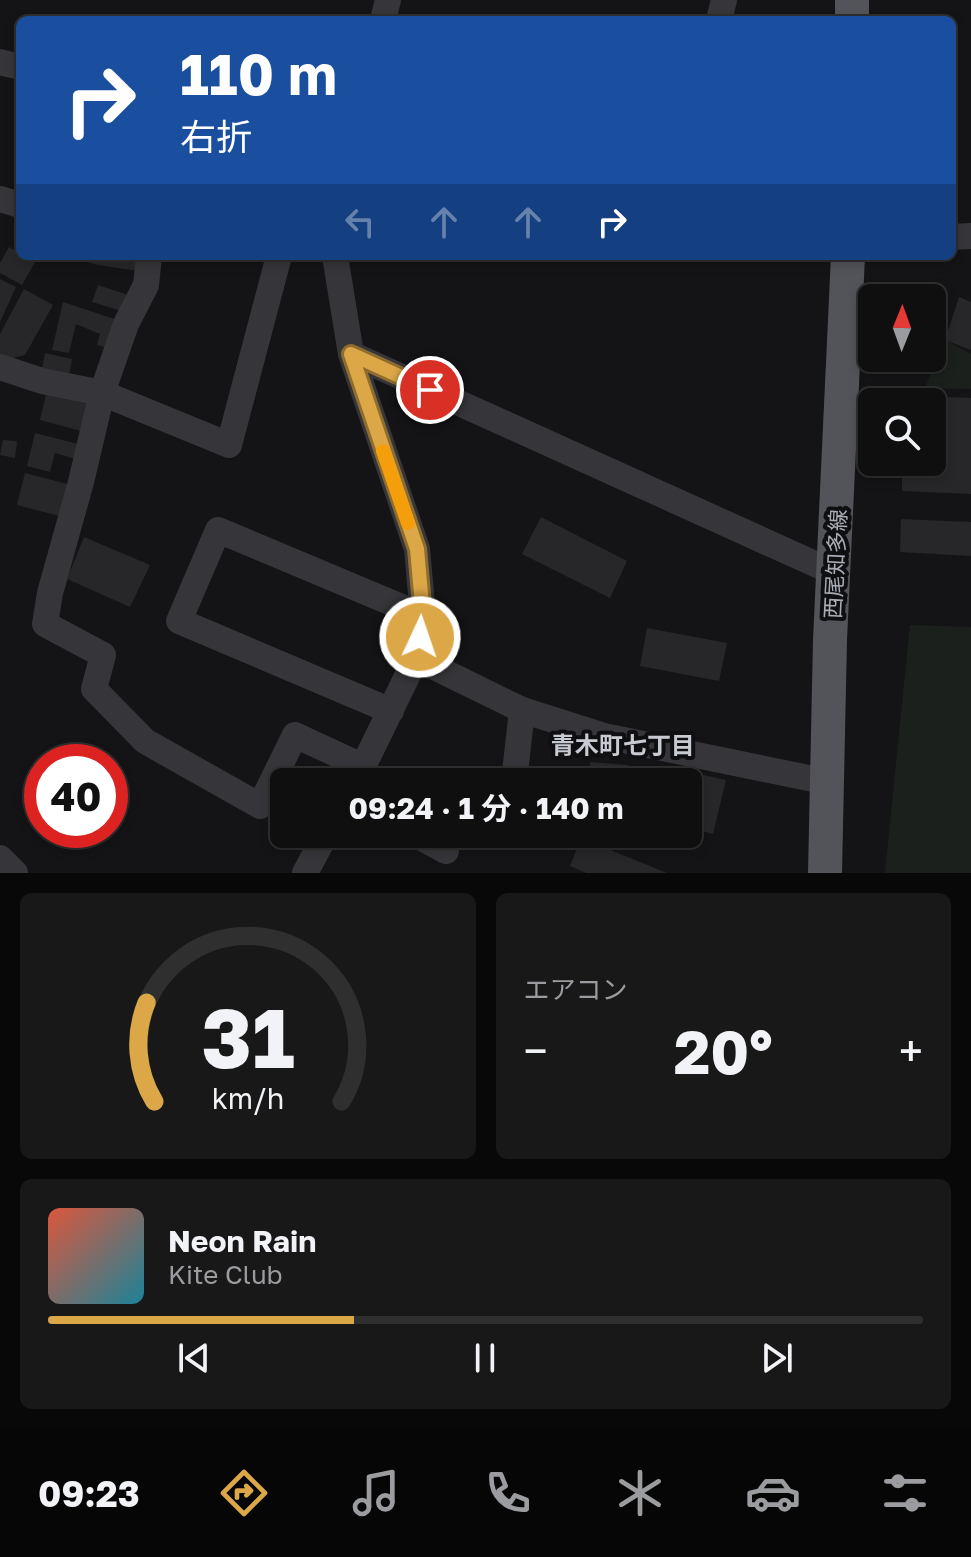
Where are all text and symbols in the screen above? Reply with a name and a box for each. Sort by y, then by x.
text: 110 m [180,40,337,107]
icon: right [48,48,152,152]
text: 右折 [180,115,252,158]
icon: left [338,200,382,244]
icon: ahead [422,200,466,244]
icon: ahead [506,200,550,244]
icon: right [590,200,634,244]
north arrow [858,284,946,372]
map controls [858,284,946,476]
pin [396,356,464,424]
icon: arrive [408,368,452,412]
button: search [858,388,946,476]
street label: 西尾知多線 [819,508,851,620]
position arrow [378,595,462,679]
district label: 青木町七丁目 [551,730,695,759]
speed limit sign: 40 [24,744,128,848]
text: 09:24 · 1 分 · 140 m [349,790,623,826]
text: エアコン [524,974,628,1005]
text: 31 [201,986,295,1086]
text: 20° [674,1015,773,1087]
text: − [524,1024,548,1077]
text: + [899,1024,923,1077]
text: km/h [211,1081,284,1115]
text: Neon Rain [168,1223,316,1259]
text: Kite Club [168,1259,283,1290]
icon: previous [172,1336,216,1380]
icon: pause [463,1336,507,1380]
icon: next [755,1336,799,1380]
icon: directions [216,1465,272,1521]
icon: music [348,1465,404,1521]
icon: phone [480,1465,536,1521]
icon: climate [612,1465,668,1521]
icon: car [745,1465,801,1521]
icon: filters [877,1465,933,1521]
text: 09:23 [38,1472,140,1515]

